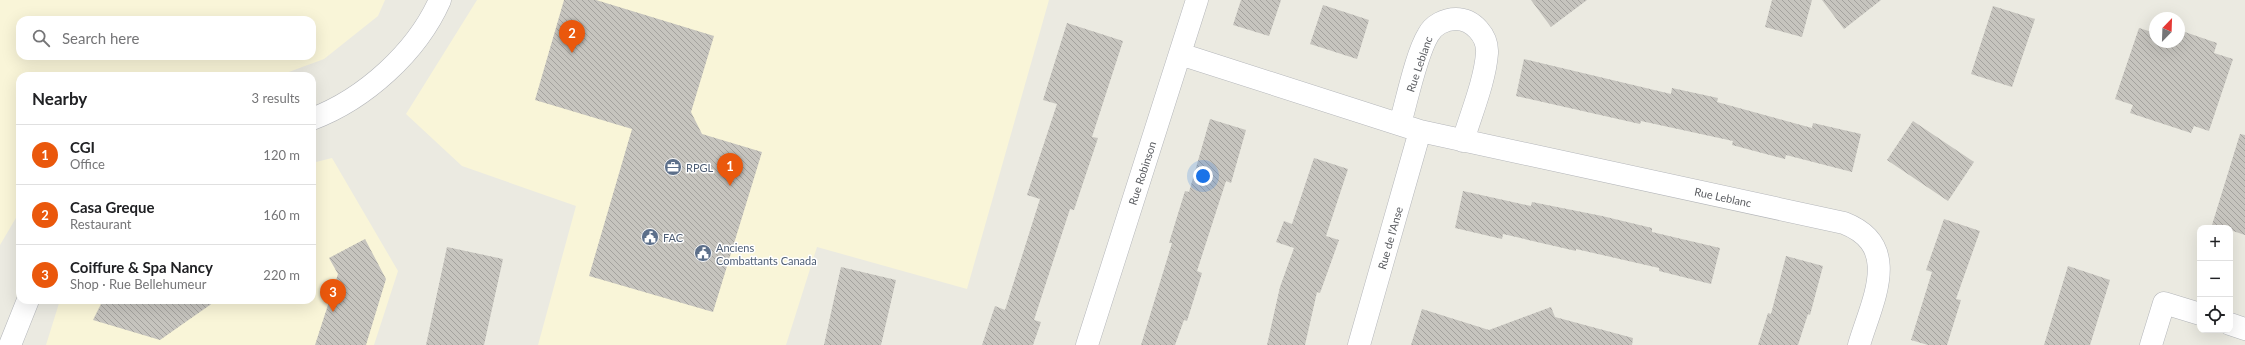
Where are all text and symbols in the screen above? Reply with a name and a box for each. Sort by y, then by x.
north arrow [2149,12,2185,48]
search box [16,16,316,60]
pin: 2 [559,20,585,53]
icon: search [30,27,52,49]
text: Search here [62,29,139,47]
street label: Rue Leblanc [1403,34,1435,94]
text: Nearby [32,88,87,109]
text: 3 results [252,90,300,106]
text: CGI [70,138,95,156]
street label: Rue Robinson [1126,139,1158,207]
text: 1 [41,147,49,163]
text: 120 m [263,147,300,163]
pin: 1 [717,153,743,186]
text: Office [70,156,105,172]
office icon: RPGL [663,157,683,177]
place label: RPGL [686,161,714,174]
your location [1193,166,1213,186]
street label: Rue Leblanc [1693,185,1753,209]
text: Casa Greque [70,198,155,216]
street label: Rue de l'Anse [1375,205,1405,271]
text: 2 [41,207,49,223]
text: 160 m [263,207,300,223]
text: Restaurant [70,216,132,232]
map controls [2197,225,2233,333]
button: + [2197,225,2233,261]
public building icon: FAC [640,227,660,247]
place label: FAC [663,231,684,244]
place label: Anciens Combattants Canada [716,241,817,267]
public building icon: Anciens Combattants Canada [693,243,713,263]
text: Coiffure & Spa Nancy [70,258,213,276]
button: − [2197,261,2233,297]
text: 3 [41,267,49,283]
text: 220 m [263,267,300,283]
text: Shop · Rue Bellehumeur [70,276,206,292]
pin: 3 [320,279,346,312]
button: locate [2197,297,2233,333]

